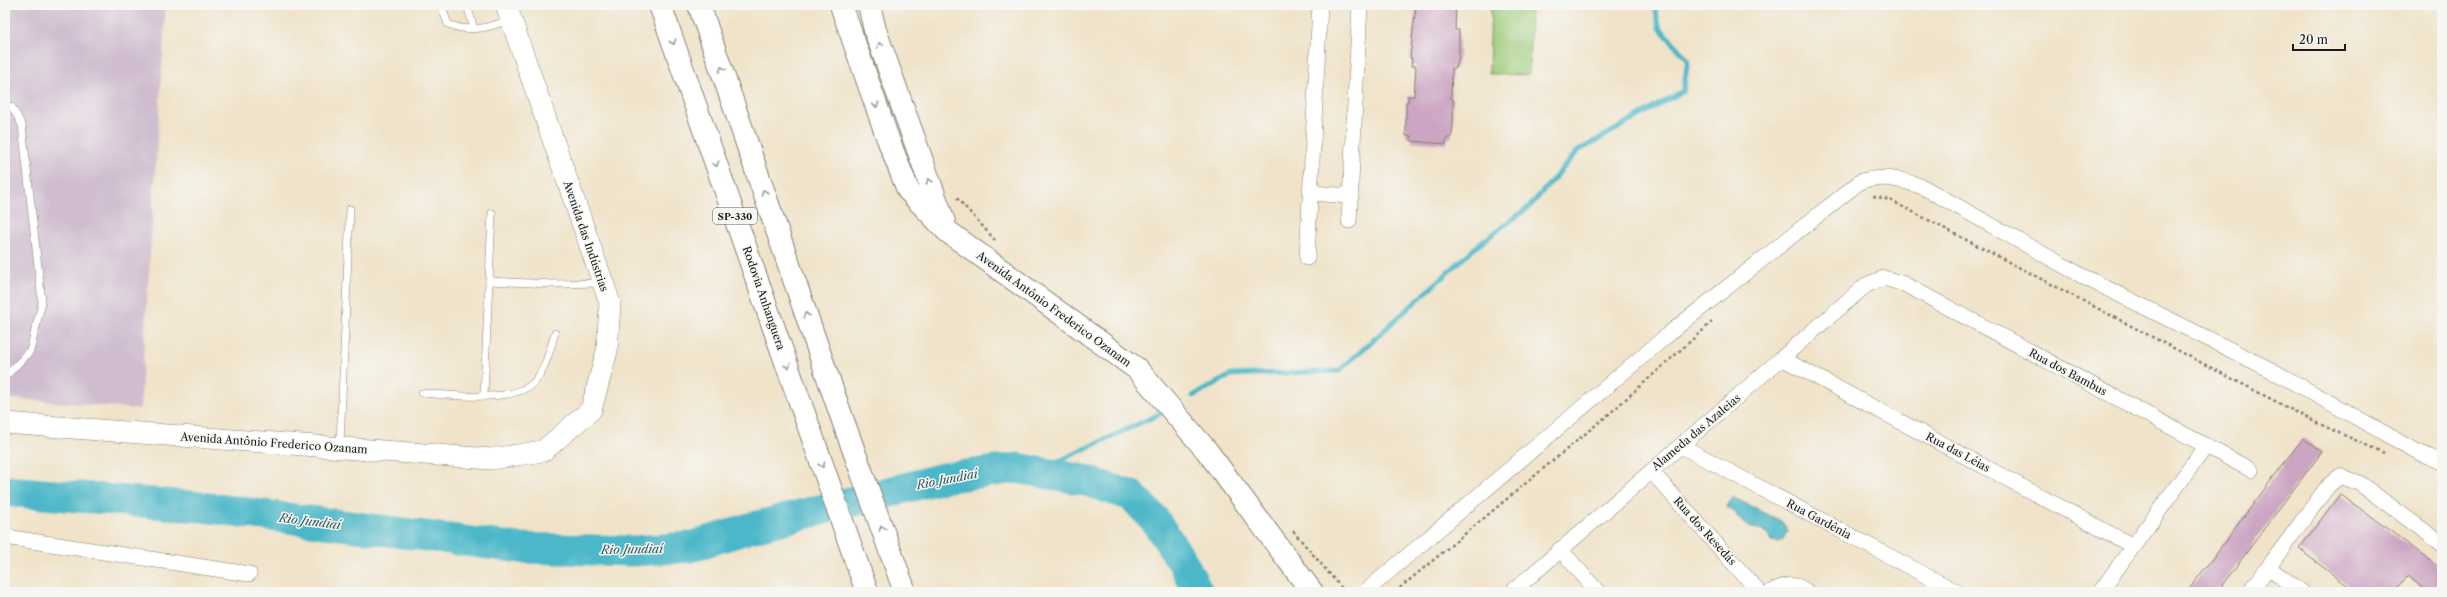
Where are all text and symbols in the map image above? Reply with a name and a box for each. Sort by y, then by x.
scale bar [2293,26,2345,52]
text: 20 m [2299,32,2328,47]
one-way arrow [668,38,676,45]
one-way arrow [877,42,885,49]
one-way arrow [718,66,726,73]
one-way arrow [871,101,880,108]
one-way arrow [711,161,720,168]
street label: Avenida das Indústrias [560,178,612,294]
one-way arrow [925,178,934,185]
one-way arrow [760,189,769,196]
road number: SP-330 [713,208,757,224]
street label: Rodovia Anhanguera [740,244,788,352]
street label: Avenida Antônio Frederico Ozanam [973,248,1135,370]
one-way arrow [803,312,811,319]
street label: Rua dos Bambus [2027,346,2110,399]
one-way arrow [783,362,791,369]
street label: Alameda das Azaleias [1648,391,1743,474]
street label: Avenida Antônio Frederico Ozanam [179,429,369,457]
street label: Rua das Léias [1923,429,1993,475]
one-way arrow [818,461,826,468]
water label: Rio Jundiaí [914,466,980,492]
street label: Rua dos Resedás [1671,494,1739,568]
street label: Rua Gardênia [1784,496,1854,542]
water label: Rio Jundiaí [277,510,343,532]
one-way arrow [879,525,887,532]
water label: Rio Jundiaí [600,541,664,557]

